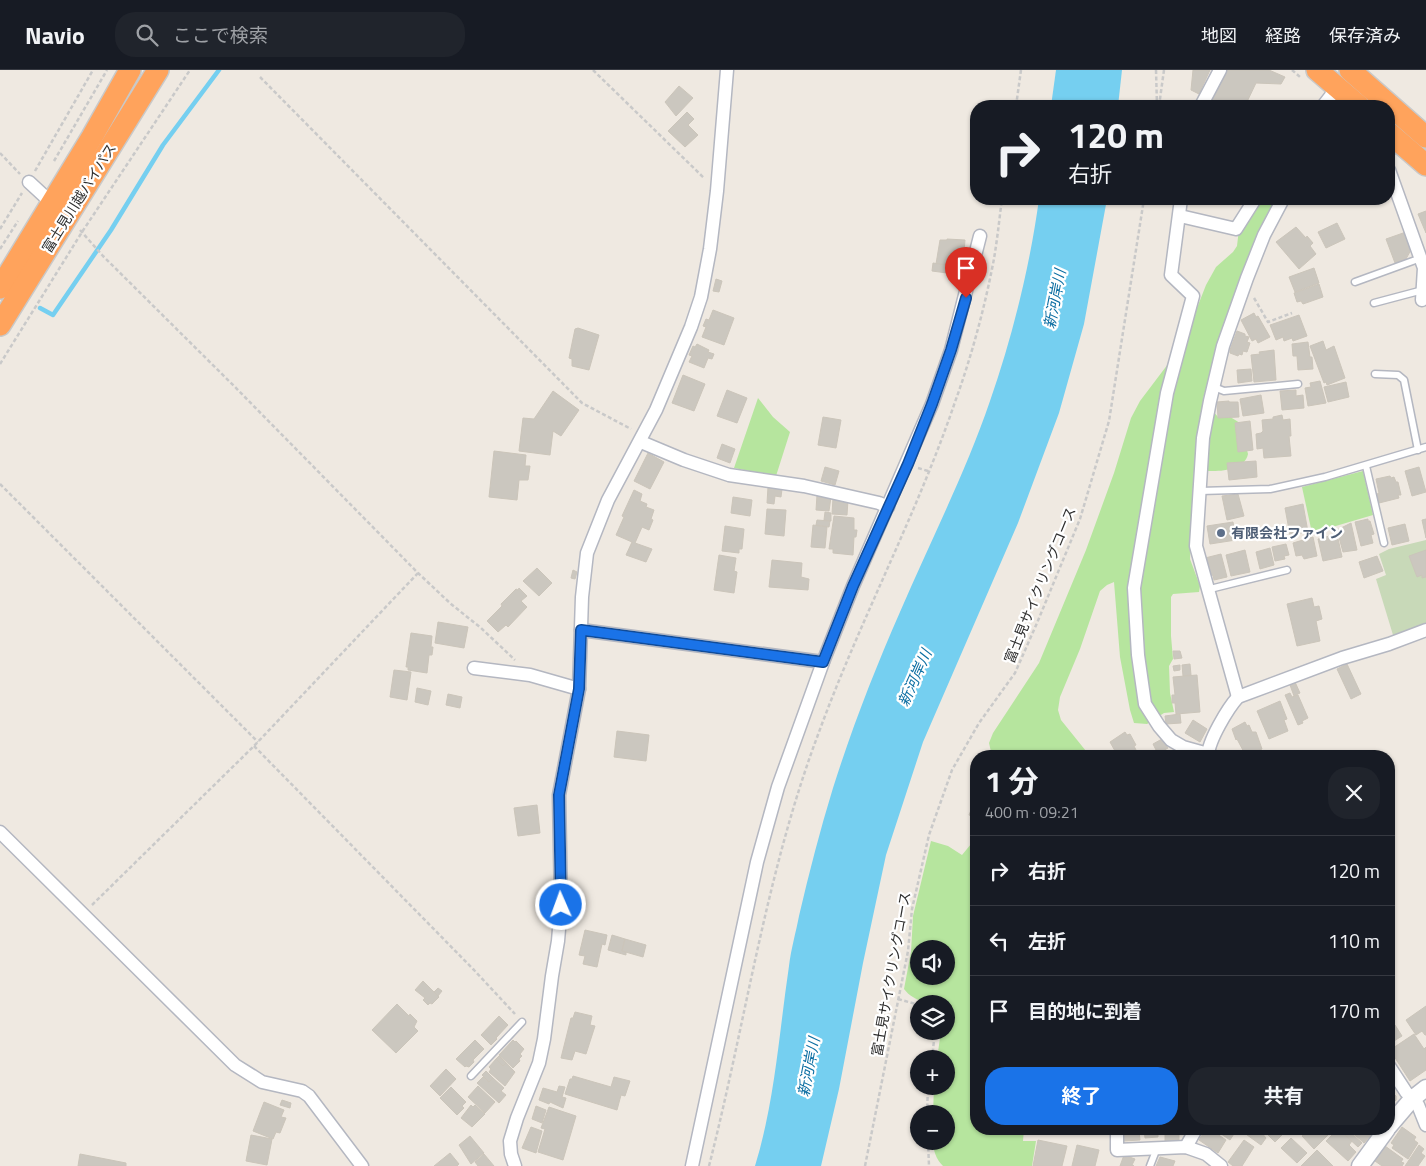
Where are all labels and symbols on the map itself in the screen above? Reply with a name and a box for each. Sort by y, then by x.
street label: 富士見川越バイパス [36,139,121,257]
pin [945,247,987,298]
water label: 新河岸川 [1037,265,1072,331]
street label: 富士見サイクリングコース [999,503,1081,666]
place label: 有限会社ファイン [1231,522,1343,543]
marker: 有限会社ファイン [1215,527,1227,539]
water label: 新河岸川 [892,644,938,710]
position arrow [534,878,586,930]
street label: 富士見サイクリングコース [866,890,915,1058]
water label: 新河岸川 [791,1033,826,1099]

